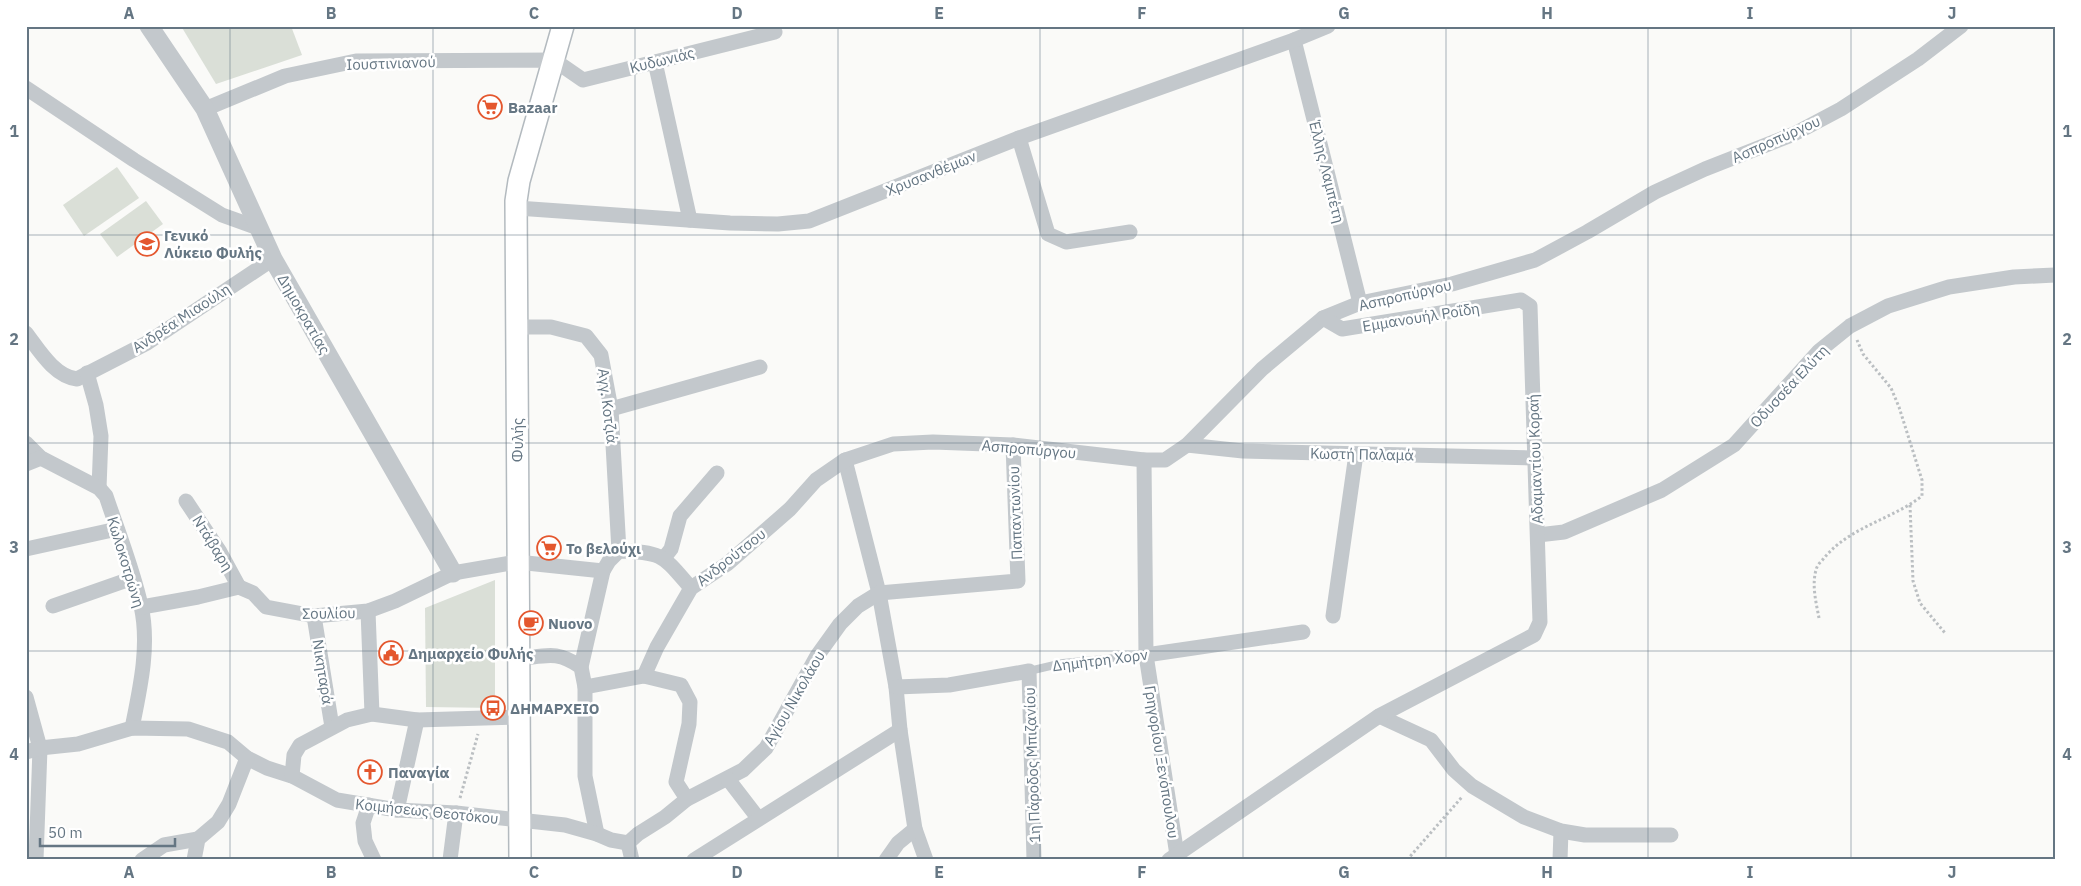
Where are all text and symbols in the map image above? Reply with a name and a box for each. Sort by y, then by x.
text: A [124,3,135,23]
text: B [326,3,337,23]
text: C [529,3,539,23]
text: D [731,3,743,23]
text: E [934,3,944,23]
text: F [1137,3,1147,23]
text: G [1338,3,1350,23]
text: H [1541,3,1553,23]
text: I [1747,3,1754,23]
text: J [1948,3,1956,23]
street label: Κυδωνιάς [628,43,696,77]
street label: Ιουστινιανού [346,52,436,74]
supermarket icon: Bazaar [477,94,503,120]
place label: Bazaar [508,98,557,117]
street label: Ασπροπύργου [1729,111,1823,167]
street label: Έλλης Λαμπέτη [1305,118,1349,225]
text: 1 [9,121,19,141]
text: 1 [2062,121,2072,141]
street label: Χρυσανθέμων [883,146,979,200]
place label: Γενικό Λύκειο Φυλής [164,226,262,262]
school or university icon: Γενικό Λύκειο Φυλής [134,231,160,257]
street label: Δημοκρατίας [273,271,335,357]
street label: Ασπροπύργου [1357,275,1453,315]
street label: Ανδρέα Μιαούλη [128,279,234,357]
street label: Εμμανουήλ Ροΐδη [1361,298,1481,336]
text: 2 [9,329,19,349]
text: 2 [2062,329,2072,349]
street label: Οδυσσέα Ελύτη [1746,341,1832,431]
street label: Αγγ. Κοτζιά [594,367,622,445]
street label: Αδαμαντίου Κοραή [1523,394,1547,524]
street label: Φυλής [508,418,527,462]
street label: Ασπροπύργου [981,435,1077,463]
street label: Κωστή Παλαμά [1310,444,1414,464]
street label: Παπαντωνίου [1004,466,1026,560]
street label: Ντάβαρη [188,511,238,575]
street label: Κωλοκοτρώνη [103,514,149,610]
street label: Ανδρούτσου [692,524,770,590]
supermarket icon: Το βελούχι [536,535,562,561]
text: 3 [9,537,19,557]
text: 3 [2062,537,2072,557]
place label: Το βελούχι [566,539,641,558]
street label: Σουλίου [302,603,356,623]
cafe icon: Nuovo [518,610,544,636]
place label: Nuovo [548,614,593,633]
street label: Νικηταρά [308,638,338,706]
public building icon: Δημαρχείο Φυλής [378,640,404,666]
place label: Δημαρχείο Φυλής [408,644,534,663]
street label: Δημήτρη Χορν [1051,645,1149,675]
street label: Αγίου Νικολάου [759,647,829,749]
street label: Γρηγορίου Ξενόπουλου [1141,684,1183,840]
street label: 1η Πάροδος Μπιζανίου [1020,687,1044,843]
bus stop icon: ΔΗΜΑΡΧΕΙΟ [480,695,506,721]
place label: ΔΗΜΑΡΧΕΙΟ [510,699,599,718]
text: 4 [9,744,19,764]
text: 4 [2062,744,2072,764]
church icon: Παναγία [357,759,383,785]
place label: Παναγία [388,763,450,782]
street label: Κοιμήσεως Θεοτόκου [354,794,500,828]
scale bar [40,816,175,848]
text: 50 m [48,823,83,842]
text: A [124,862,135,882]
text: B [326,862,337,882]
text: C [529,862,539,882]
text: D [731,862,743,882]
text: E [934,862,944,882]
text: F [1137,862,1147,882]
text: G [1338,862,1350,882]
text: H [1541,862,1553,882]
text: I [1747,862,1754,882]
text: J [1948,862,1956,882]

